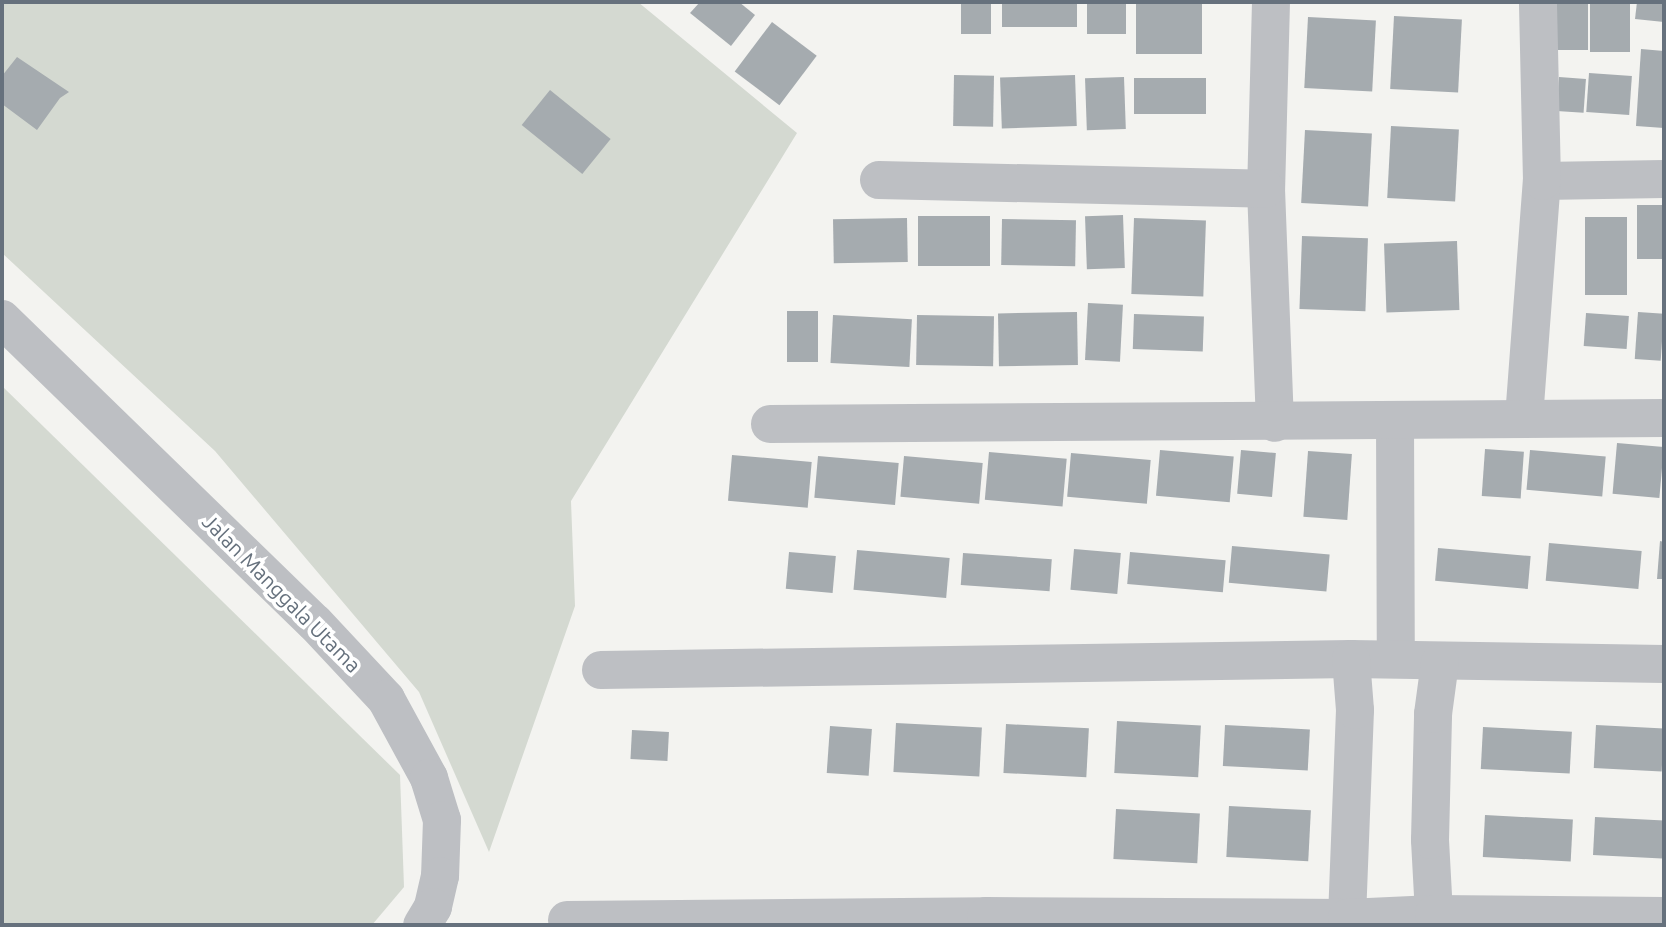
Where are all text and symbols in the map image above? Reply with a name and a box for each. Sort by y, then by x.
street label: Jalan Manggala Utama [198,509,366,677]

